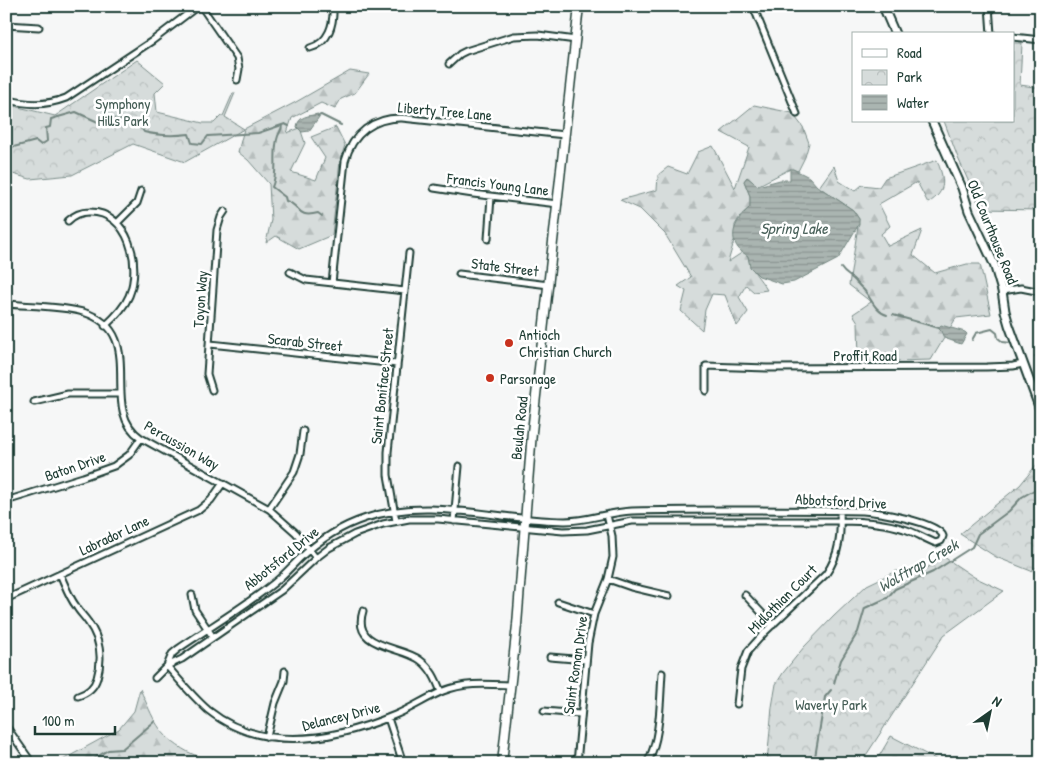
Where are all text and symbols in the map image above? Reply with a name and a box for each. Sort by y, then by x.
legend [852,32,1014,122]
text: Road [897,42,922,63]
text: Park [897,66,922,87]
text: Water [897,92,929,113]
park label: Symphony Hills Park [95,93,151,131]
street label: Liberty Tree Lane [397,96,493,126]
street label: Francis Young Lane [445,167,550,201]
street label: Old Courthouse Road [962,177,1024,288]
water label: Spring Lake [760,217,828,239]
street label: State Street [470,252,541,282]
street label: Toyon Way [188,270,212,328]
place label: Antioch Christian Church [519,324,611,362]
street label: Saint Boniface Street [365,326,399,445]
street label: Scarab Street [267,328,344,356]
marker: Antioch Christian Church [503,337,515,349]
street label: Proffit Road [833,345,897,366]
place label: Parsonage [500,368,556,389]
marker: Parsonage [484,372,496,384]
street label: Beulah Road [505,395,533,461]
street label: Percussion Way [141,415,223,475]
street label: Baton Drive [42,446,108,486]
street label: Abbotsford Drive [795,488,887,514]
street label: Labrador Lane [76,510,152,560]
street label: Abbotsford Drive [239,521,323,595]
water label: Wolftrap Creek [874,533,963,597]
street label: Midlothian Court [743,559,822,638]
street label: Saint Roman Drive [558,615,592,715]
north arrow [964,686,1014,736]
text: N [989,691,1006,711]
park label: Waverly Park [795,694,867,715]
street label: Delancey Drive [300,696,382,736]
scale bar [35,704,115,736]
text: 100 m [42,710,75,731]

